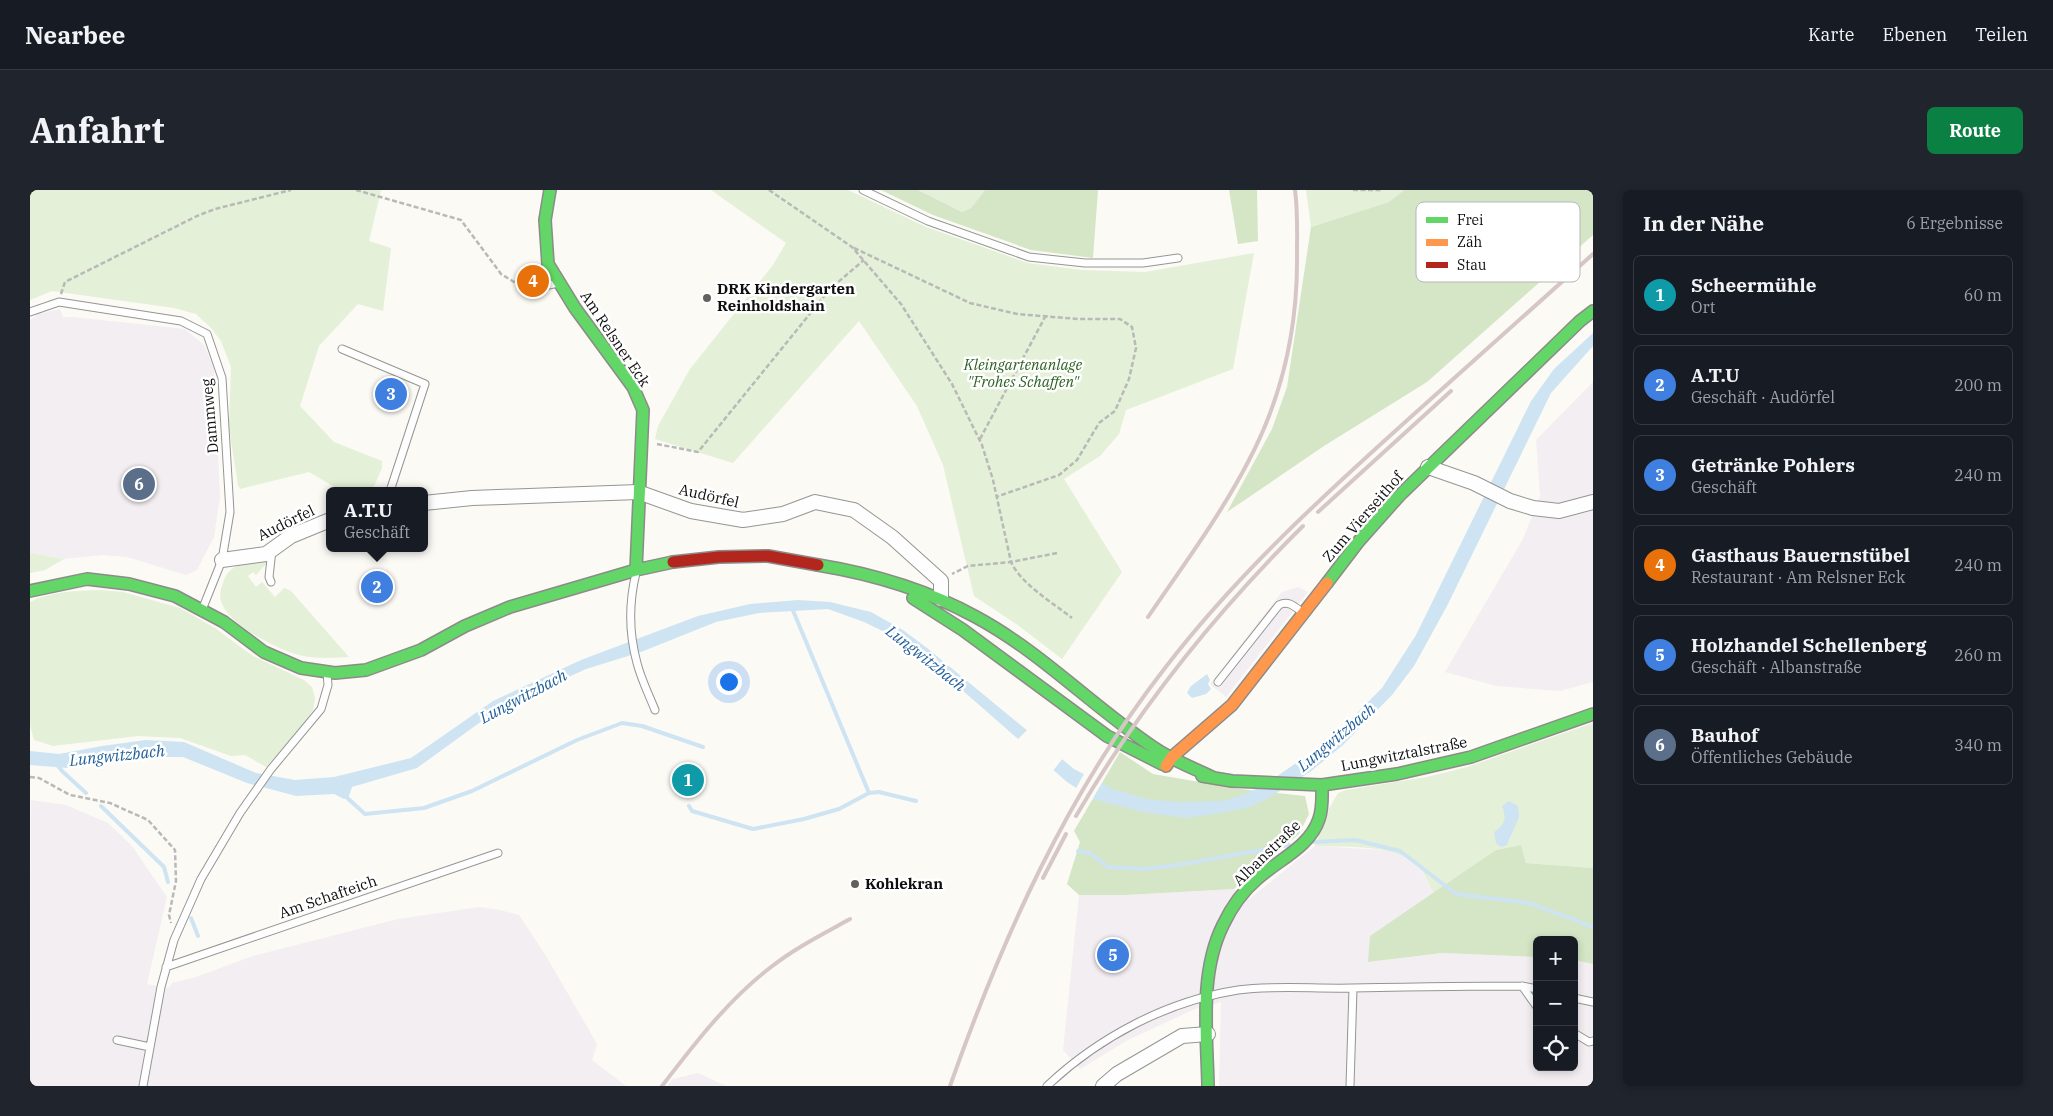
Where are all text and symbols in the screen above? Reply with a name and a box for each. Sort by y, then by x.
text: Nearbee [25,19,125,51]
text: Karte [1808,23,1854,46]
text: Ebenen [1882,23,1947,46]
text: Teilen [1975,23,2028,46]
text: Anfahrt [30,107,164,153]
button: Route [1927,107,2023,154]
legend [1416,202,1580,282]
text: In der Nähe [1643,209,1764,237]
text: Frei [1457,211,1484,229]
text: 6 Ergebnisse [1906,213,2003,233]
text: Zäh [1457,233,1483,251]
text: Stau [1457,256,1487,274]
pin: 4 [517,262,549,300]
text: Scheermühle [1691,273,1816,297]
place label: DRK Kindergarten Reinholdshain [717,279,855,315]
text: 1 [1655,285,1665,305]
text: 60 m [1964,285,2002,305]
street label: Am Relsner Eck [576,287,655,390]
marker: DRK Kindergarten Reinholdshain [701,292,713,304]
text: Ort [1691,297,1715,317]
park label: Kleingartenanlage "Frohes Schaffen" [963,355,1082,391]
text: A.T.U [1691,363,1740,387]
pin: 3 [375,375,407,413]
text: 2 [1655,375,1665,395]
text: 200 m [1954,375,2002,395]
street label: Dammweg [197,378,222,454]
text: Geschäft · Audörfel [1691,387,1835,407]
text: Getränke Pohlers [1691,453,1855,477]
pin: 6 [123,465,155,503]
text: 3 [1655,465,1665,485]
text: 240 m [1954,465,2002,485]
street label: Zum Vierseithof [1318,467,1408,566]
text: Geschäft [1691,477,1757,497]
street label: Audörfel [677,479,741,512]
popup [326,487,428,552]
text: A.T.U [344,498,393,522]
street label: Audörfel [254,501,317,545]
text: Geschäft [344,522,410,542]
text: Gasthaus Bauernstübel [1691,543,1910,567]
text: 4 [1655,555,1665,575]
text: 240 m [1954,555,2002,575]
text: Restaurant · Am Relsner Eck [1691,567,1905,587]
pin: 2 [361,568,393,606]
water label: Lungwitzbach [881,620,970,695]
text: Holzhandel Schellenberg [1691,633,1927,657]
text: 5 [1655,645,1665,665]
text: 260 m [1954,645,2002,665]
text: Geschäft · Albanstraße [1691,657,1862,677]
water label: Lungwitzbach [475,665,570,728]
your location [716,669,742,695]
water label: Lungwitzbach [1292,698,1379,776]
text: Bauhof [1691,723,1758,747]
street label: Lungwitztalstraße [1339,732,1469,775]
text: 6 [1655,735,1665,755]
text: 340 m [1954,735,2002,755]
water label: Lungwitzbach [67,740,166,770]
text: Öffentliches Gebäude [1691,747,1853,767]
pin: 1 [672,761,704,799]
street label: Albanstraße [1229,816,1304,890]
street label: Am Schafteich [276,871,379,922]
place label: Kohlekran [865,874,943,893]
marker: Kohlekran [849,878,861,890]
pin: 5 [1097,936,1129,974]
map controls [1533,936,1578,1071]
button: + [1533,936,1578,981]
button: − [1533,981,1578,1026]
button: locate [1533,1026,1578,1071]

